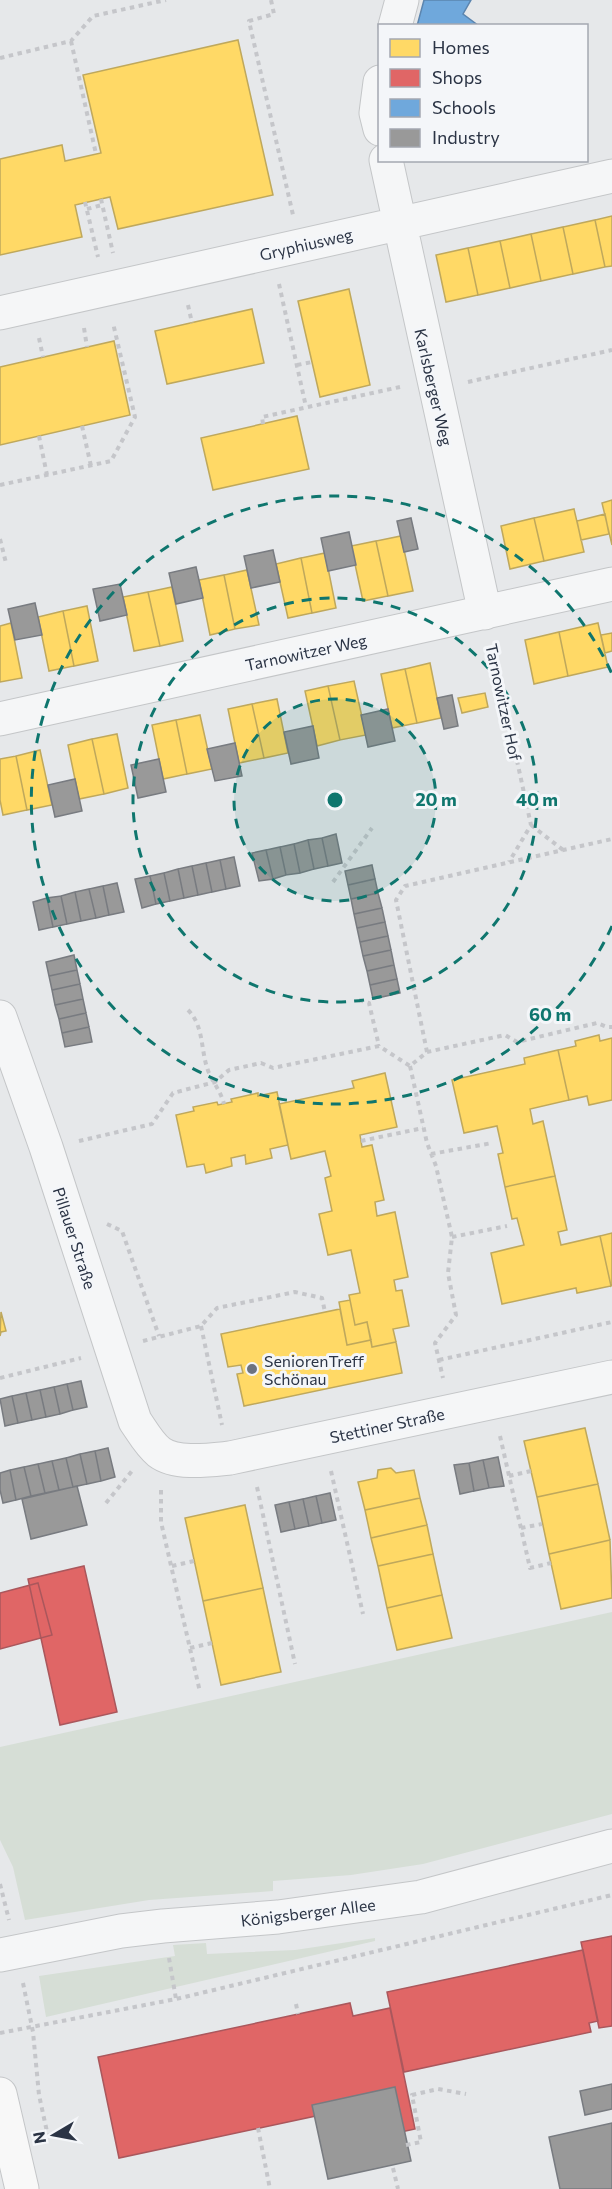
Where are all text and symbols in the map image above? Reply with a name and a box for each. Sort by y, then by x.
legend [378,24,588,162]
text: Homes [432,36,490,58]
text: Shops [432,66,482,88]
text: Schools [432,96,496,118]
text: Industry [432,126,500,148]
street label: Gryphiusweg [258,224,355,264]
street label: Karlsberger Weg [411,326,457,448]
street label: Tarnowitzer Weg [244,630,369,674]
street label: Tarnowitzer Hof [482,642,526,763]
text: 20 m [415,788,457,810]
text: 40 m [516,788,558,810]
centre of rings [325,790,345,810]
text: 60 m [529,1003,571,1025]
street label: Pillauer Straße [50,1185,100,1291]
place label: SeniorenTreff Schönau [264,1351,365,1388]
marker: SeniorenTreff Schönau [245,1362,259,1376]
street label: Stettiner Straße [328,1404,446,1446]
street label: Königsberger Allee [239,1894,377,1930]
north arrow [24,2105,84,2165]
text: N [28,2130,49,2145]

